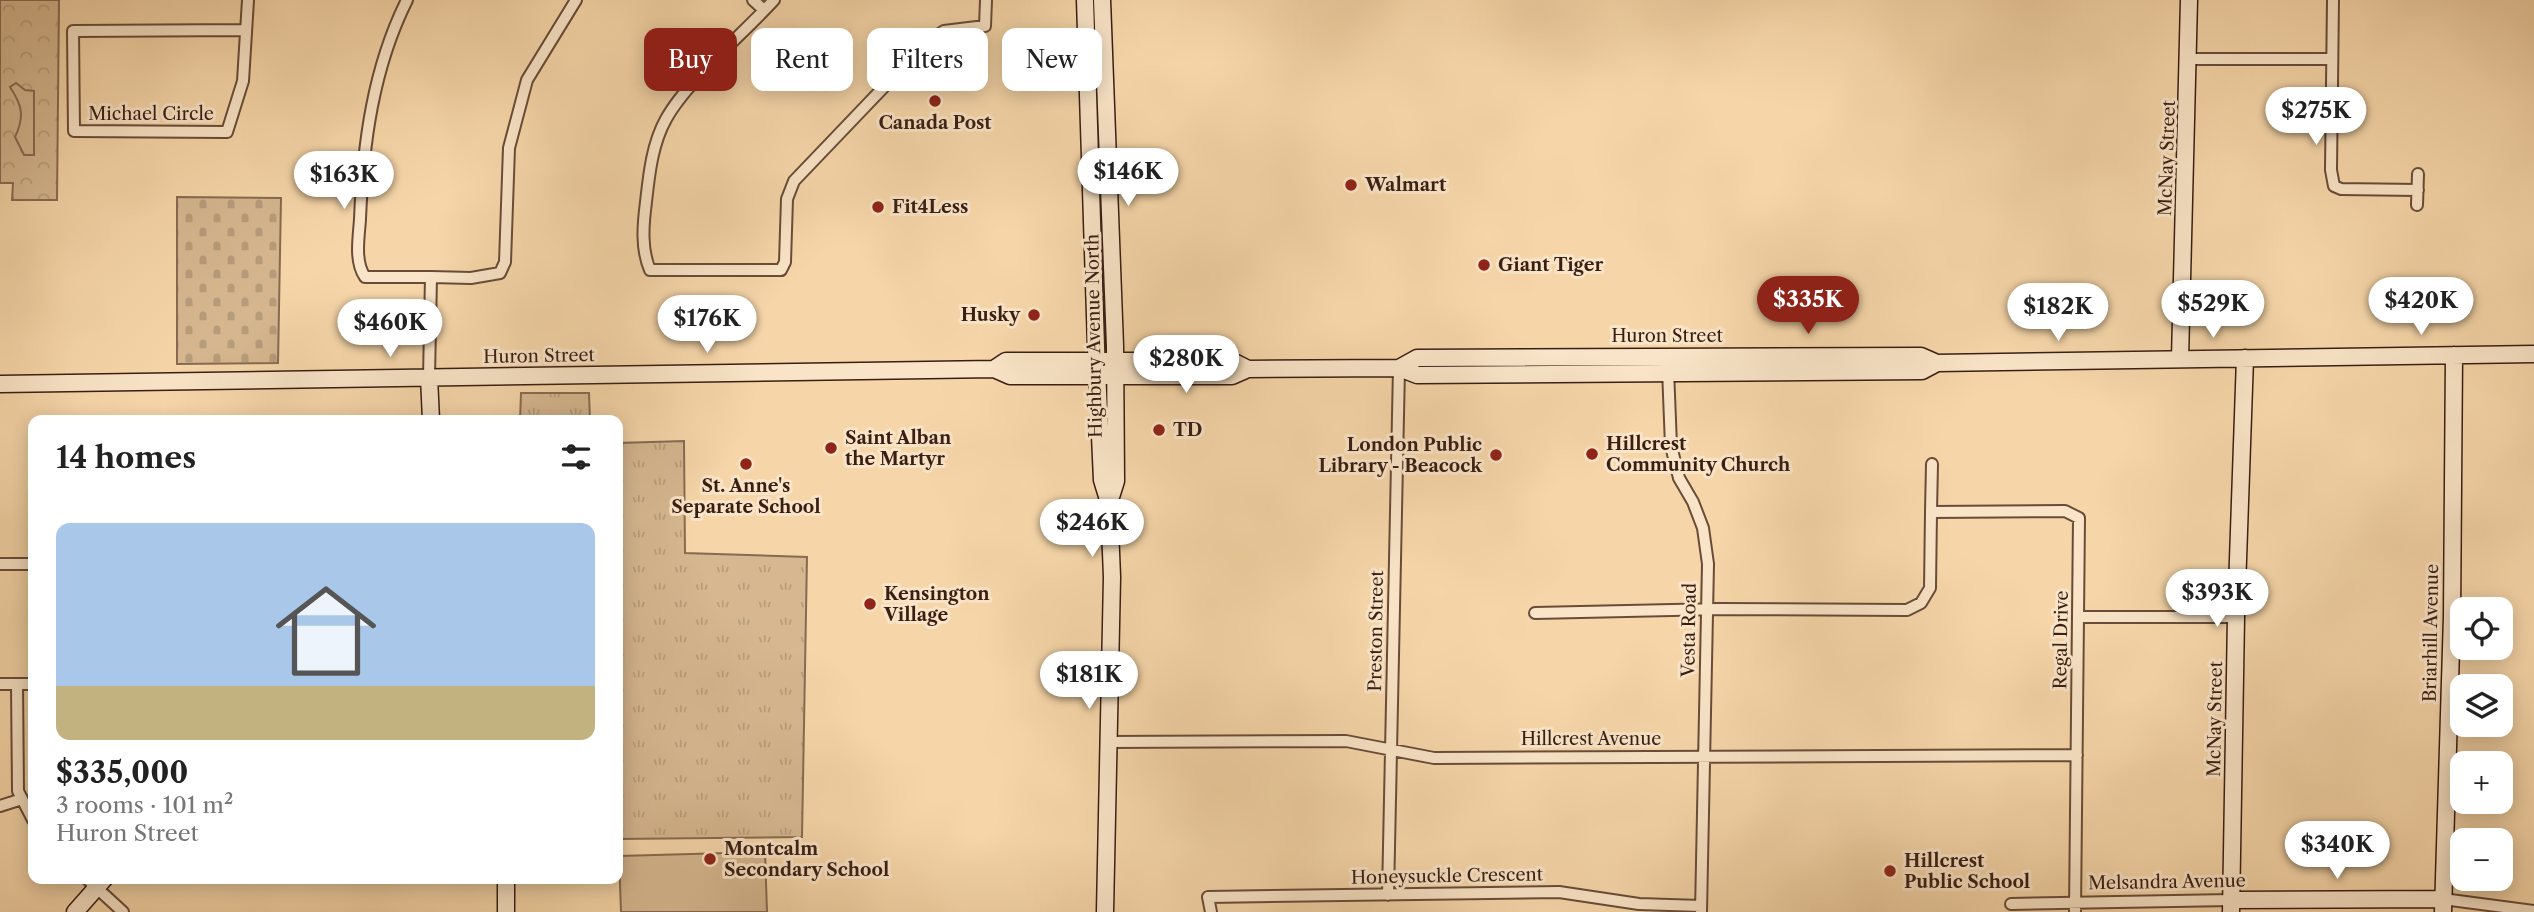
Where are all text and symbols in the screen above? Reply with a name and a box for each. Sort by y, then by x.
chip: Buy [644,28,737,91]
chip: Rent [751,28,853,91]
chip: Filters [867,28,988,91]
chip: New [1002,28,1102,91]
pin: $275K [2267,88,2365,147]
marker: Canada Post [927,93,943,109]
text: $275K [2281,96,2351,124]
street label: McNay Street [2154,99,2180,216]
street label: Michael Circle [88,103,214,125]
place label: Canada Post [878,112,992,134]
pin: $146K [1079,148,1177,208]
pin: $163K [295,152,393,211]
text: $146K [1094,157,1162,185]
text: $163K [310,160,378,188]
place label: Walmart [1364,174,1447,196]
marker: Walmart [1343,177,1359,193]
place label: Fit4Less [892,196,968,218]
marker: Fit4Less [870,199,886,215]
street label: Highbury Avenue North [1081,234,1107,438]
place label: Giant Tiger [1498,254,1604,276]
marker: Giant Tiger [1476,257,1492,273]
pin: $335K [1759,276,1857,336]
pin: $420K [2372,278,2470,337]
pin: $529K [2164,280,2262,340]
pin: $182K [2009,284,2107,343]
text: $335K [1773,285,1843,313]
text: $420K [2384,286,2458,314]
text: $529K [2177,289,2249,317]
text: $182K [2023,292,2093,320]
pin: $176K [658,296,756,355]
pin: $460K [341,300,439,359]
text: $176K [674,304,740,332]
place label: Husky [961,304,1021,326]
marker: Husky [1026,307,1042,323]
text: $460K [353,308,427,336]
street label: Huron Street [1611,325,1723,347]
pin: $280K [1137,336,1235,395]
street label: Huron Street [483,344,596,368]
text: $280K [1149,344,1223,372]
place label: TD [1173,419,1203,441]
marker: TD [1151,422,1167,438]
place label: Saint Alban the Martyr [845,427,952,470]
place label: Hillcrest Community Church [1606,433,1791,476]
place label: London Public Library - Beacock [1318,434,1483,477]
icon: filters [557,438,595,476]
text: 14 homes [56,439,196,476]
marker: Saint Alban the Martyr [823,440,839,456]
marker: Hillcrest Community Church [1584,446,1600,462]
marker: London Public Library - Beacock [1488,447,1504,463]
marker: St. Anne's Separate School [738,456,754,472]
place label: St. Anne's Separate School [671,475,821,518]
pin: $246K [1043,500,1141,559]
text: $246K [1056,508,1128,536]
street label: Briarhill Avenue [2419,564,2443,702]
icon: home [263,568,389,694]
street label: Preston Street [1364,569,1388,692]
pin: $393K [2168,570,2266,629]
text: $393K [2182,578,2252,606]
place label: Kensington Village [883,583,990,626]
street label: Vesta Road [1677,583,1701,678]
street label: Regal Drive [2049,590,2073,690]
marker: Kensington Village [862,596,878,612]
map controls [2450,597,2513,891]
button: locate [2450,597,2513,660]
pin: $181K [1040,652,1138,711]
text: $181K [1056,660,1122,688]
street label: McNay Street [2203,660,2227,777]
button: layers [2450,674,2513,737]
street label: Hillcrest Avenue [1521,728,1661,750]
button: + [2450,751,2513,814]
text: $335,000 [56,754,188,791]
text: 3 rooms · 101 m² [56,791,233,819]
text: Huron Street [56,819,199,847]
pin: $340K [2288,822,2386,881]
button: − [2450,828,2513,891]
text: $340K [2301,830,2373,858]
place label: Montcalm Secondary School [724,838,889,881]
place label: Hillcrest Public School [1904,850,2030,893]
marker: Montcalm Secondary School [702,851,718,867]
street label: Honeysuckle Crescent [1351,863,1544,889]
marker: Hillcrest Public School [1882,863,1898,879]
street label: Melsandra Avenue [2088,870,2246,894]

